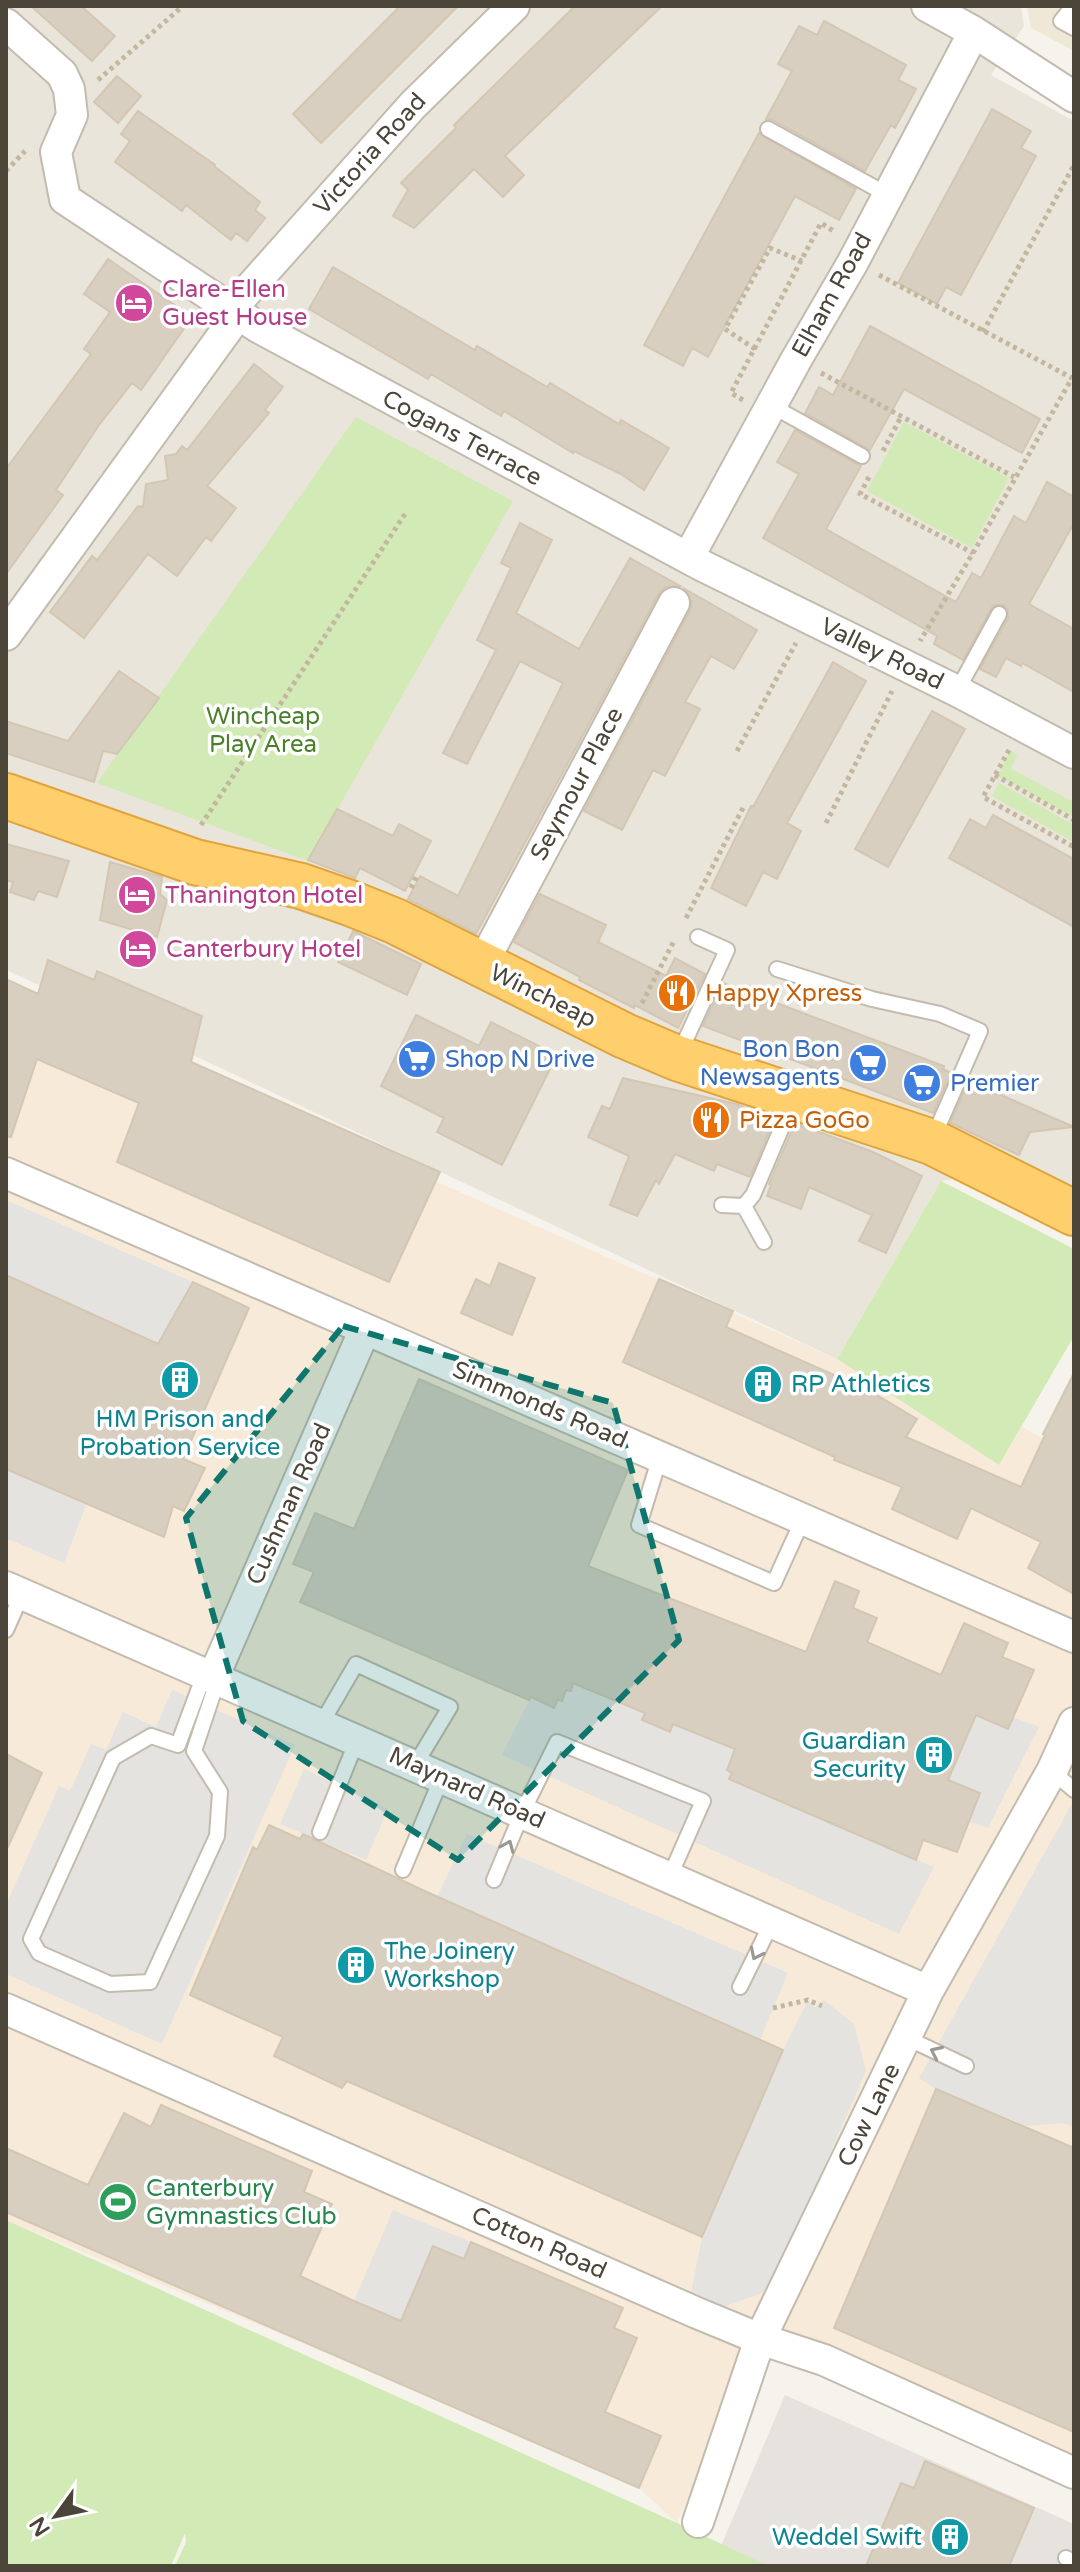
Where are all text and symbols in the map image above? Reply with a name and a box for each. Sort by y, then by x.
street label: Victoria Road [308,87,432,221]
street label: Elham Road [786,228,878,362]
place label: Clare-Ellen Guest House [162,275,307,332]
hotel icon: Clare-Ellen Guest House [113,282,155,324]
street label: Cogans Terrace [377,384,547,492]
street label: Valley Road [816,612,948,696]
park label: Wincheap Play Area [206,702,320,759]
street label: Seymour Place [524,702,630,866]
hotel icon: Thanington Hotel [116,874,158,916]
place label: Thanington Hotel [165,881,363,910]
hotel icon: Canterbury Hotel [117,928,159,970]
place label: Canterbury Hotel [166,935,361,964]
street label: Wincheap [485,958,601,1034]
restaurant icon: Happy Xpress [656,972,698,1014]
place label: Happy Xpress [705,979,862,1008]
place label: Bon Bon Newsagents [700,1035,840,1092]
supermarket icon: Shop N Drive [396,1038,438,1080]
supermarket icon: Bon Bon Newsagents [847,1042,889,1084]
place label: Shop N Drive [445,1045,595,1074]
supermarket icon: Premier [901,1062,943,1104]
place label: Premier [950,1069,1040,1098]
restaurant icon: Pizza GoGo [690,1099,732,1141]
place label: Pizza GoGo [739,1106,870,1135]
street label: Simmonds Road [448,1355,632,1455]
building icon: HM Prison and Probation Service [159,1359,201,1401]
building icon: RP Athletics [742,1363,784,1405]
place label: RP Athletics [791,1370,931,1399]
place label: HM Prison and Probation Service [80,1405,280,1462]
street label: Cushman Road [240,1419,338,1589]
place label: Guardian Security [802,1727,906,1784]
building icon: Guardian Security [913,1734,955,1776]
street label: Maynard Road [384,1741,550,1835]
one-way arrow [498,1840,514,1855]
place label: The Joinery Workshop [384,1937,515,1994]
building icon: The Joinery Workshop [335,1944,377,1986]
one-way arrow [750,1946,766,1961]
one-way arrow [930,2046,945,2062]
street label: Cow Lane [832,2059,906,2171]
place label: Canterbury Gymnastics Club [146,2174,337,2231]
sports icon: Canterbury Gymnastics Club [97,2181,139,2223]
street label: Cotton Road [467,2200,611,2286]
north arrow [16,2476,96,2556]
text: N [24,2512,56,2541]
building icon: Weddel Swift [929,2516,971,2558]
place label: Weddel Swift [772,2523,922,2552]

